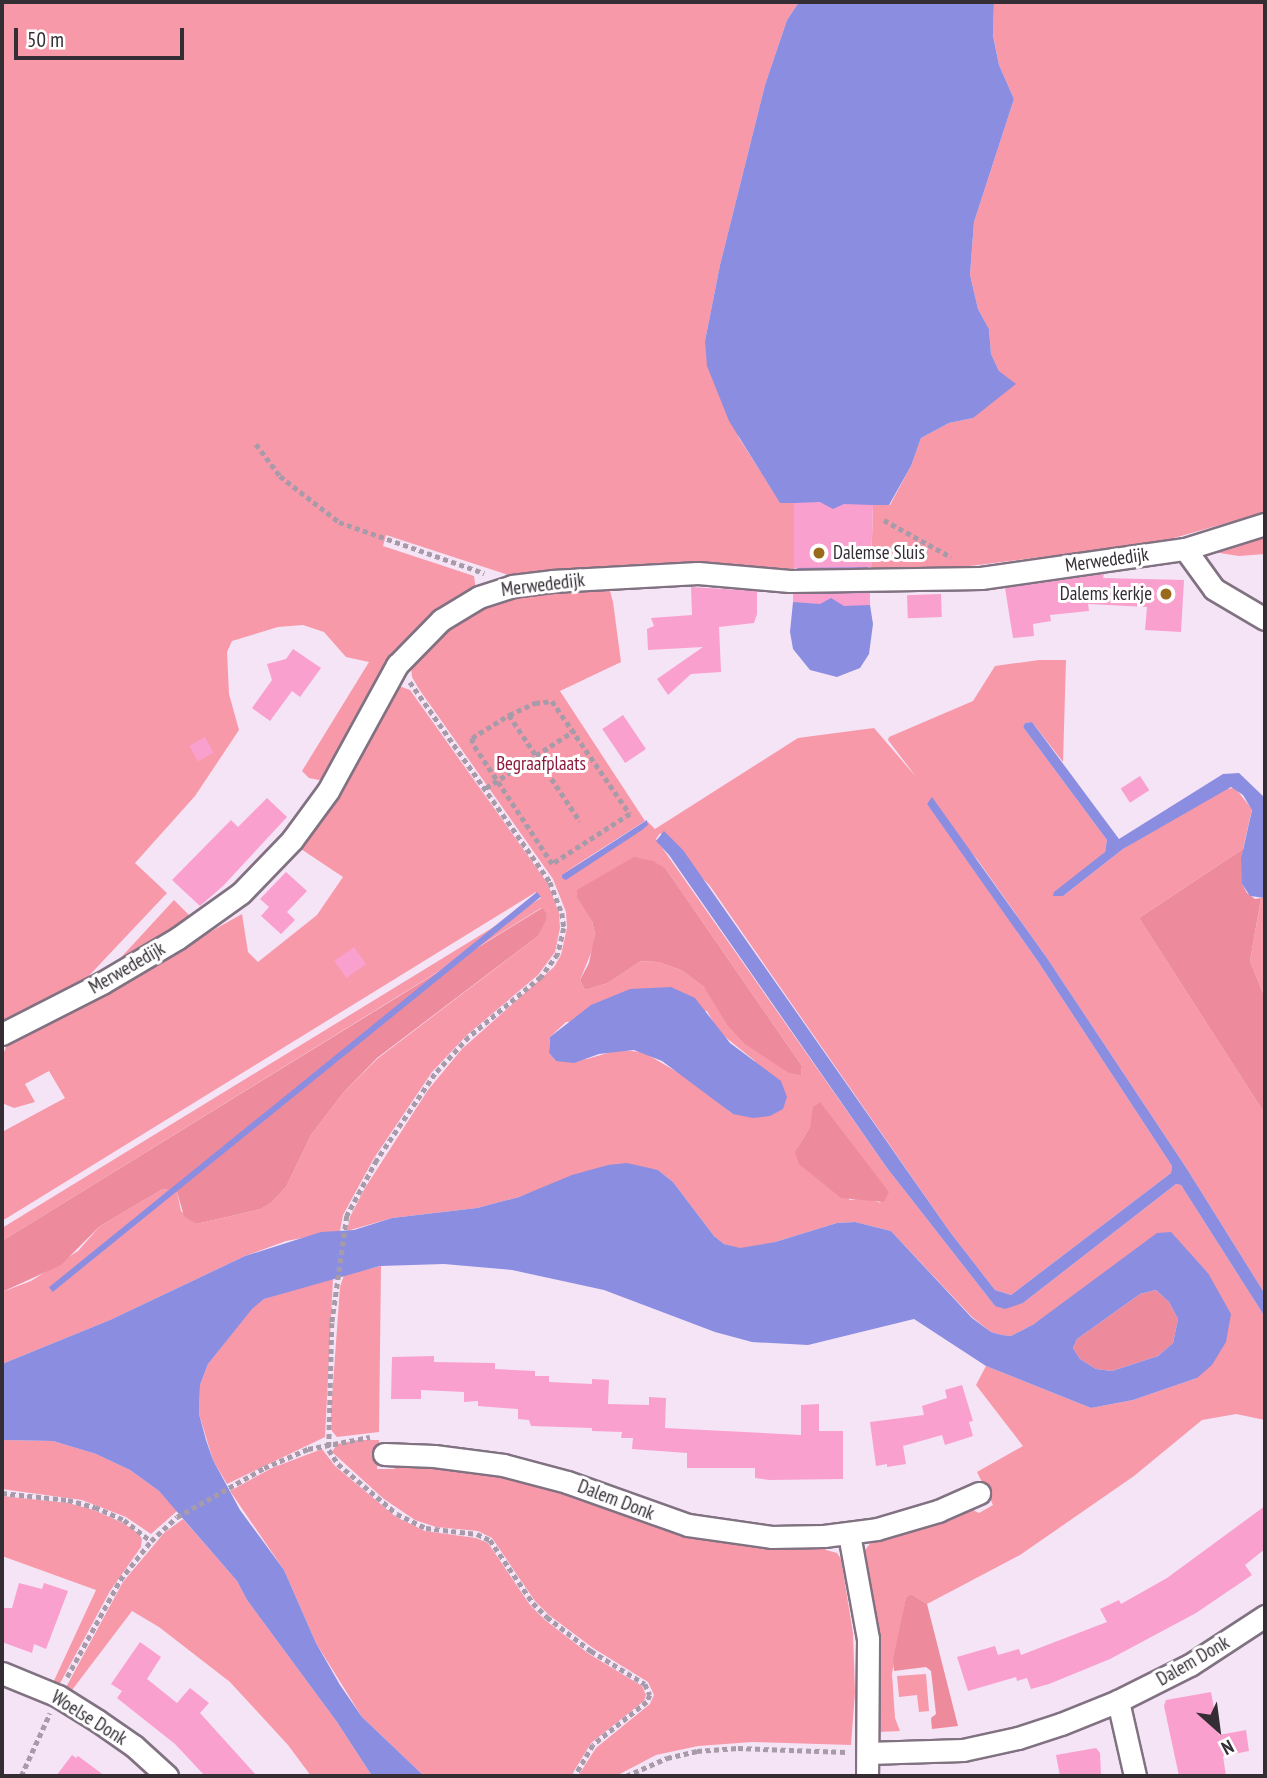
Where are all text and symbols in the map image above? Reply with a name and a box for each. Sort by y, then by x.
scale bar [18,14,187,58]
text: 50 m [27,26,64,53]
place label: Dalemse Sluis [833,542,925,564]
street label: Merwededijk [1064,543,1150,577]
marker: Dalemse Sluis [811,545,827,561]
street label: Merwededijk [500,569,586,601]
place label: Dalems kerkje [1060,583,1152,605]
marker: Dalems kerkje [1158,586,1174,602]
park label: Begraafplaats [496,753,586,775]
street label: Merwededijk [85,937,169,999]
street label: Dalem Donk [575,1475,657,1525]
street label: Dalem Donk [1153,1631,1233,1691]
street label: Woelse Donk [47,1686,131,1750]
north arrow [1183,1694,1253,1764]
text: N [1218,1735,1238,1761]

